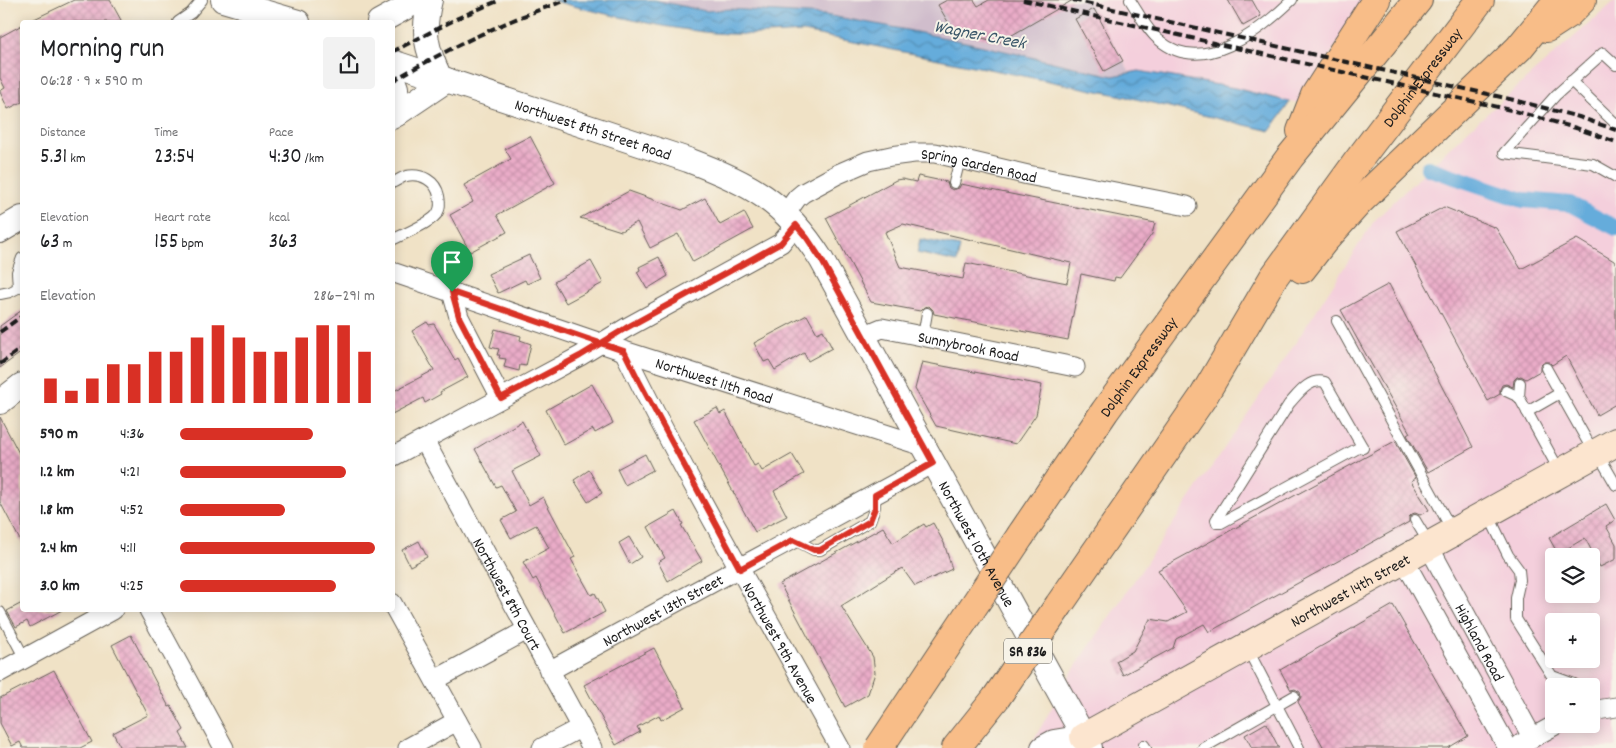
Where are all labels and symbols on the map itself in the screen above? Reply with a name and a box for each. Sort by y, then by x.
water label: Wagner Creek [932,15,1029,58]
street label: Dolphin Expressway [1378,24,1469,133]
street label: Northwest 8th Street Road [511,94,674,168]
street label: Spring Garden Road [921,144,1039,190]
pin [431,241,473,292]
street label: Dolphin Expressway [1095,312,1184,423]
street label: Sunnybrook Road [916,327,1021,369]
street label: Northwest 11th Road [652,353,775,412]
street label: Northwest 10th Avenue [931,477,1019,612]
street label: Northwest 8th Court [466,534,546,655]
street label: Northwest 14th Street [1287,549,1415,634]
street label: Northwest 13th Street [599,570,728,654]
street label: Northwest 9th Avenue [735,579,822,709]
street label: Highland Road [1448,600,1509,686]
road number: SR 836 [1004,638,1052,664]

